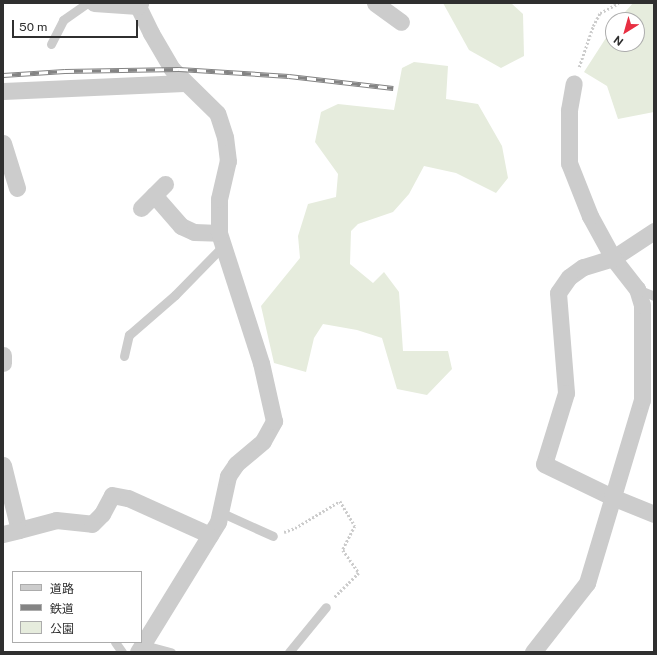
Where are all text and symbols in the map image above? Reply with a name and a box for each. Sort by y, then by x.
scale bar [14,12,140,38]
north arrow [605,12,645,52]
text: 50 m [19,20,47,34]
text: N [611,33,625,48]
legend [12,571,142,643]
text: 道路 [50,582,74,596]
text: 鉄道 [50,602,74,616]
text: 公園 [50,622,74,636]

